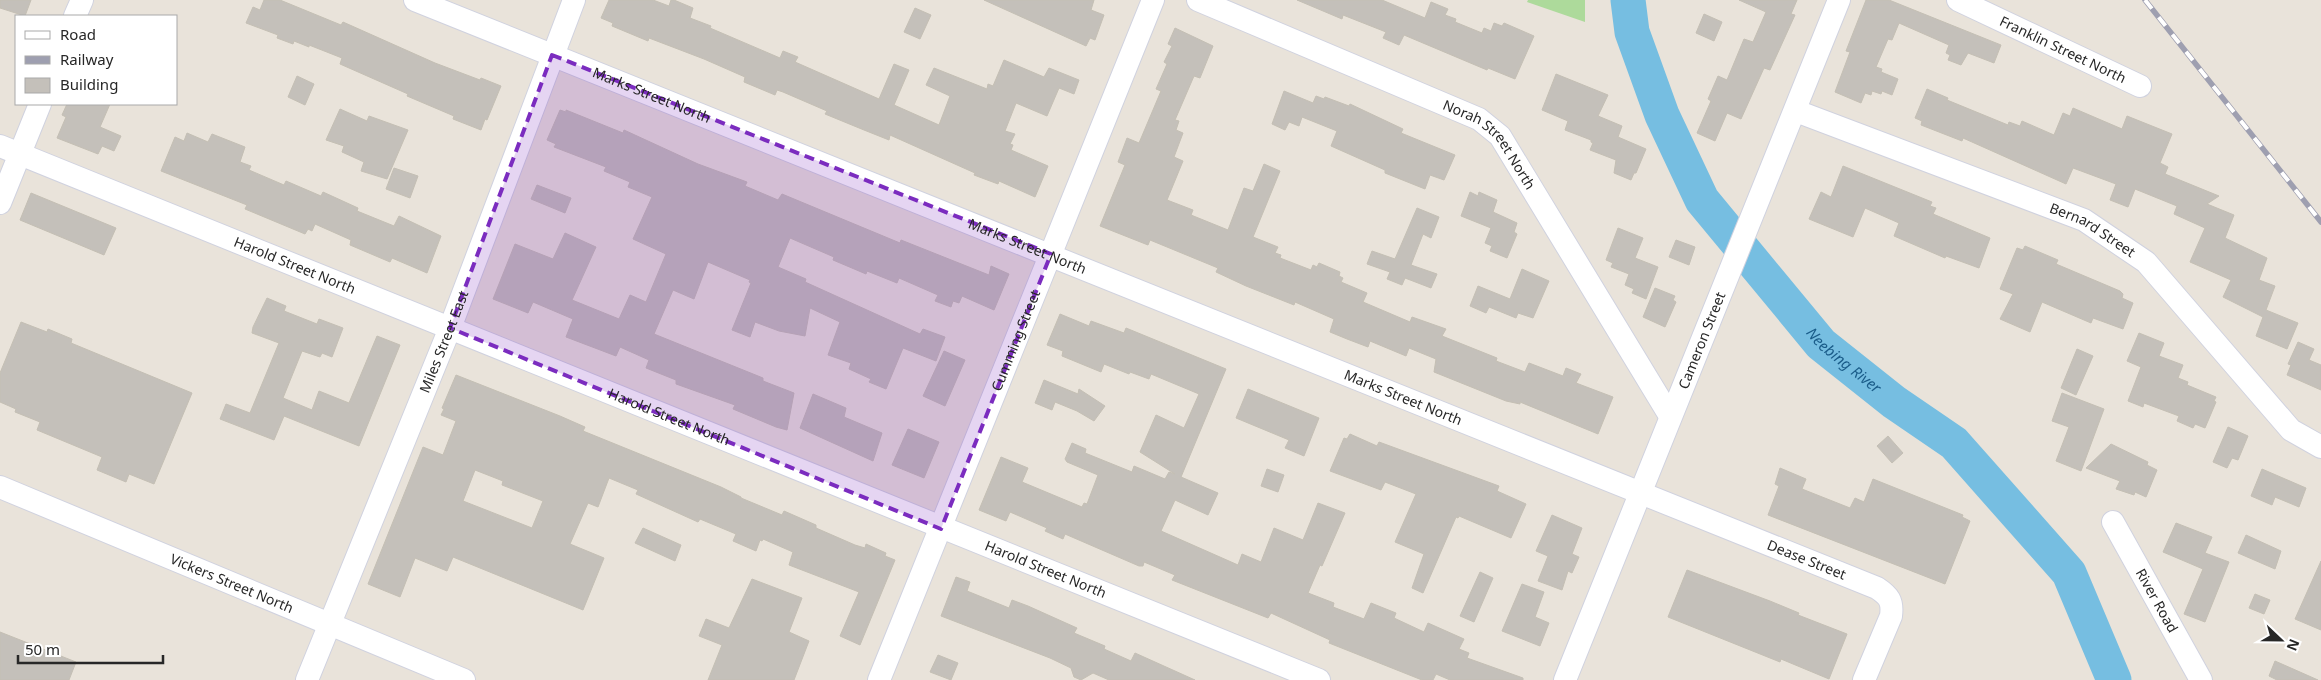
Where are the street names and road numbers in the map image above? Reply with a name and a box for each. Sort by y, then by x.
street label: Franklin Street North [1997,11,2129,87]
street label: Marks Street North [590,62,714,127]
street label: Norah Street North [1440,95,1540,193]
street label: Bernard Street [2047,198,2139,261]
street label: Marks Street North [966,214,1089,278]
street label: Harold Street North [231,232,359,298]
street label: Cumming Street [986,287,1044,394]
street label: Miles Street East [415,288,472,395]
street label: Cameron Street [1673,289,1729,392]
street label: Marks Street North [1341,365,1465,429]
street label: Harold Street North [606,383,733,450]
street label: Dease Street [1765,535,1849,584]
street label: Harold Street North [982,536,1109,602]
street label: Vickers Street North [167,549,296,617]
street label: River Road [2132,565,2183,636]

